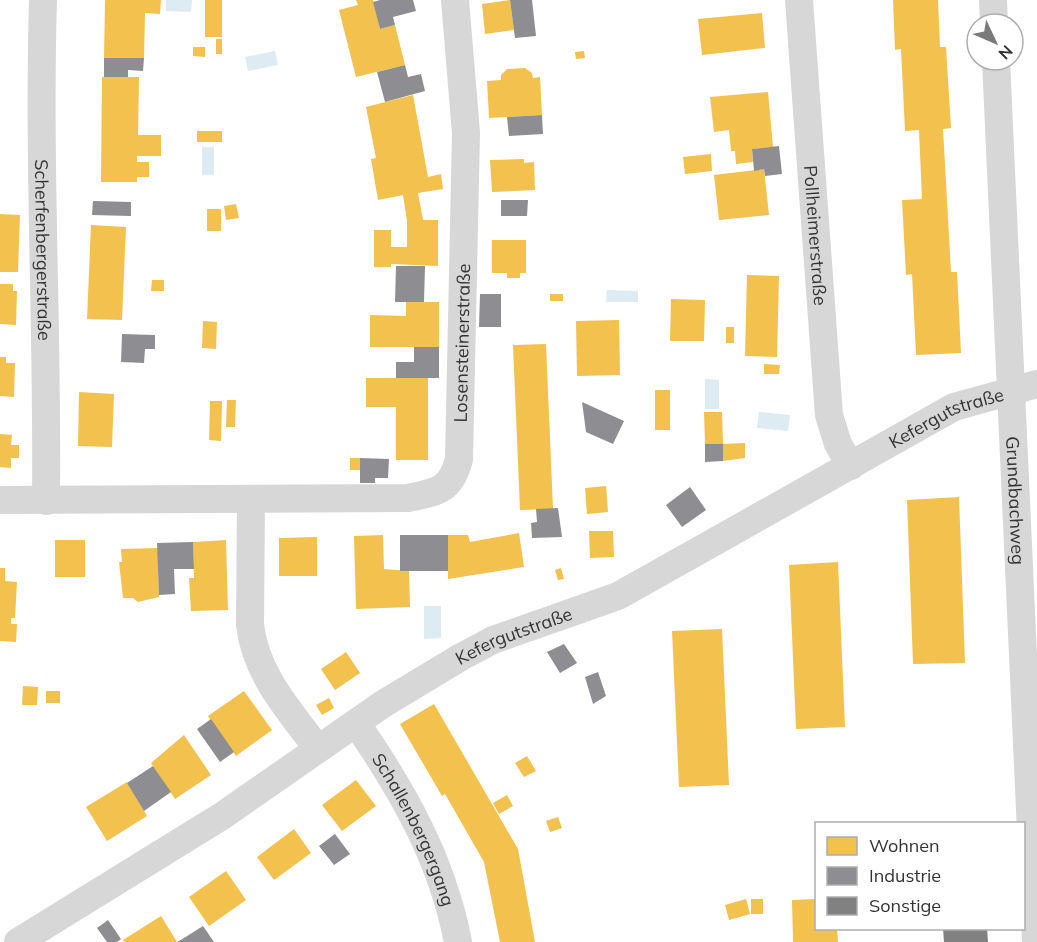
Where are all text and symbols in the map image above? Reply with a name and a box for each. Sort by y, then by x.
north arrow [965,12,1025,72]
text: N [994,41,1017,64]
street label: Scherfenbergerstraße [30,159,57,341]
street label: Pollheimerstraße [799,164,833,306]
street label: Losensteinerstraße [448,263,475,423]
street label: Kefergutstraße [884,382,1006,453]
street label: Grundbachweg [1002,436,1030,565]
street label: Kefergutstraße [451,602,575,670]
street label: Schallenbergergang [368,749,460,909]
legend [815,822,1025,930]
text: Wohnen [869,834,940,857]
text: Industrie [869,864,941,887]
text: Sonstige [869,894,941,917]

